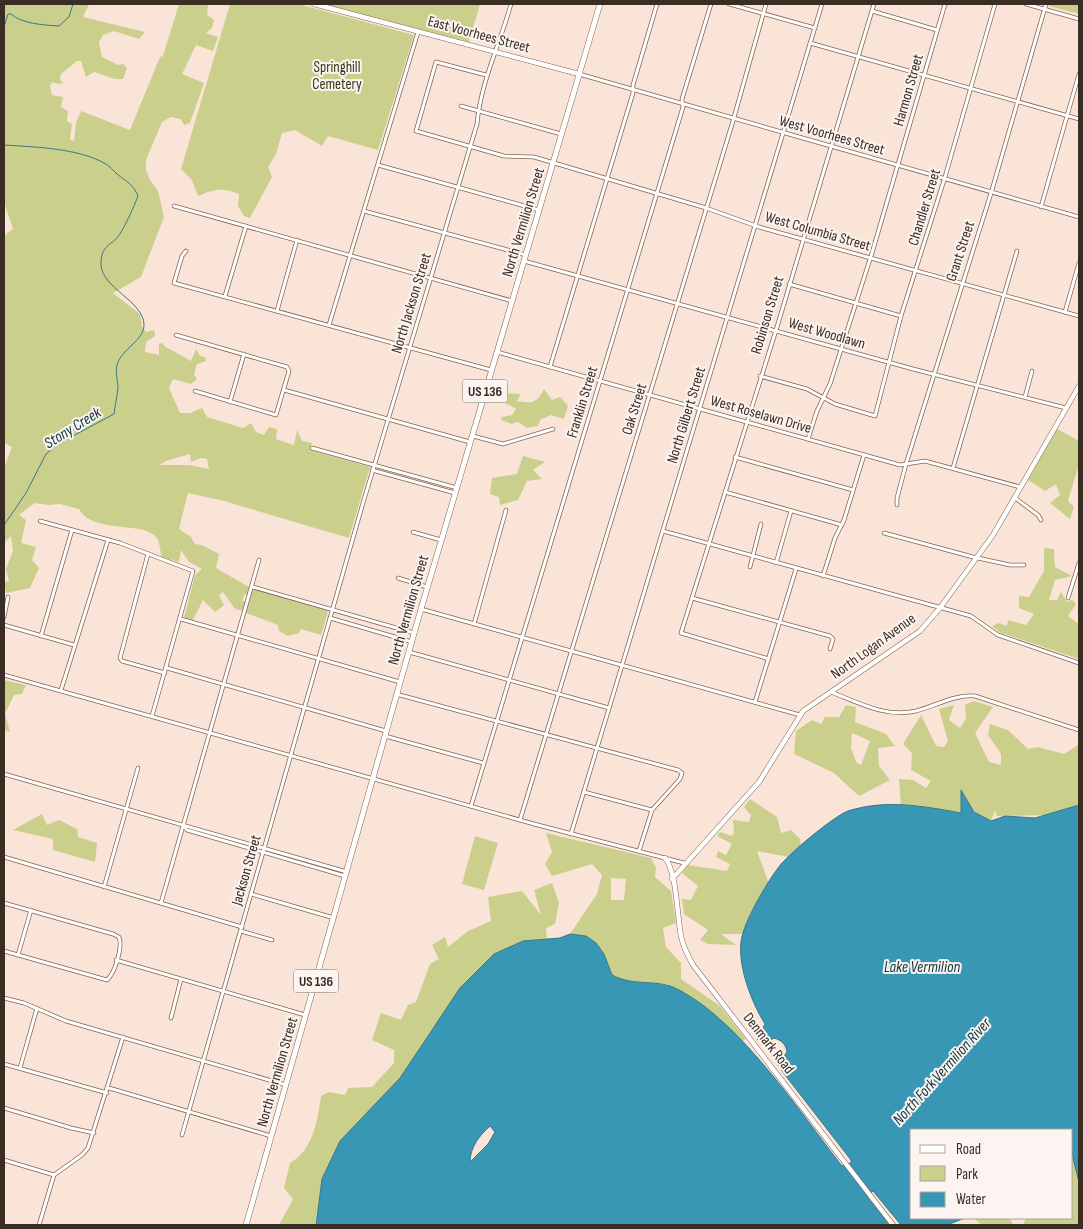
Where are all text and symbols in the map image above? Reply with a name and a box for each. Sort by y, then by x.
street label: East Voorhees Street [426,12,532,57]
street label: Harmon Street [889,52,928,128]
park label: Springhill Cemetery [312,58,362,94]
street label: West Voorhees Street [777,111,887,160]
street label: North Vermilion Street [498,165,549,279]
street label: Chandler Street [904,166,945,248]
street label: West Columbia Street [763,207,873,256]
street label: Grant Street [942,218,979,284]
street label: North Jackson Street [387,250,436,356]
street label: Robinson Street [747,273,788,356]
street label: West Woodlawn [786,313,868,354]
street label: Franklin Street [563,364,603,440]
street label: North Gilbert Street [663,364,710,466]
road number: US 136 [462,380,508,402]
street label: Oak Street [618,381,651,437]
street label: West Roselawn Drive [708,391,814,438]
water label: Stony Creek [41,403,106,453]
street label: North Vermilion Street [384,553,433,667]
street label: North Logan Avenue [827,609,919,684]
street label: Jackson Street [227,832,266,909]
water label: Lake Vermilion [884,958,960,977]
road number: US 136 [294,969,338,992]
street label: Denmark Road [739,1009,798,1078]
water label: North Fork Vermilion River [889,1014,995,1129]
street label: North Vermilion Street [253,1015,302,1129]
legend [910,1129,1073,1219]
text: Road [956,1140,981,1159]
text: Park [956,1165,978,1184]
text: Water [956,1190,987,1209]

